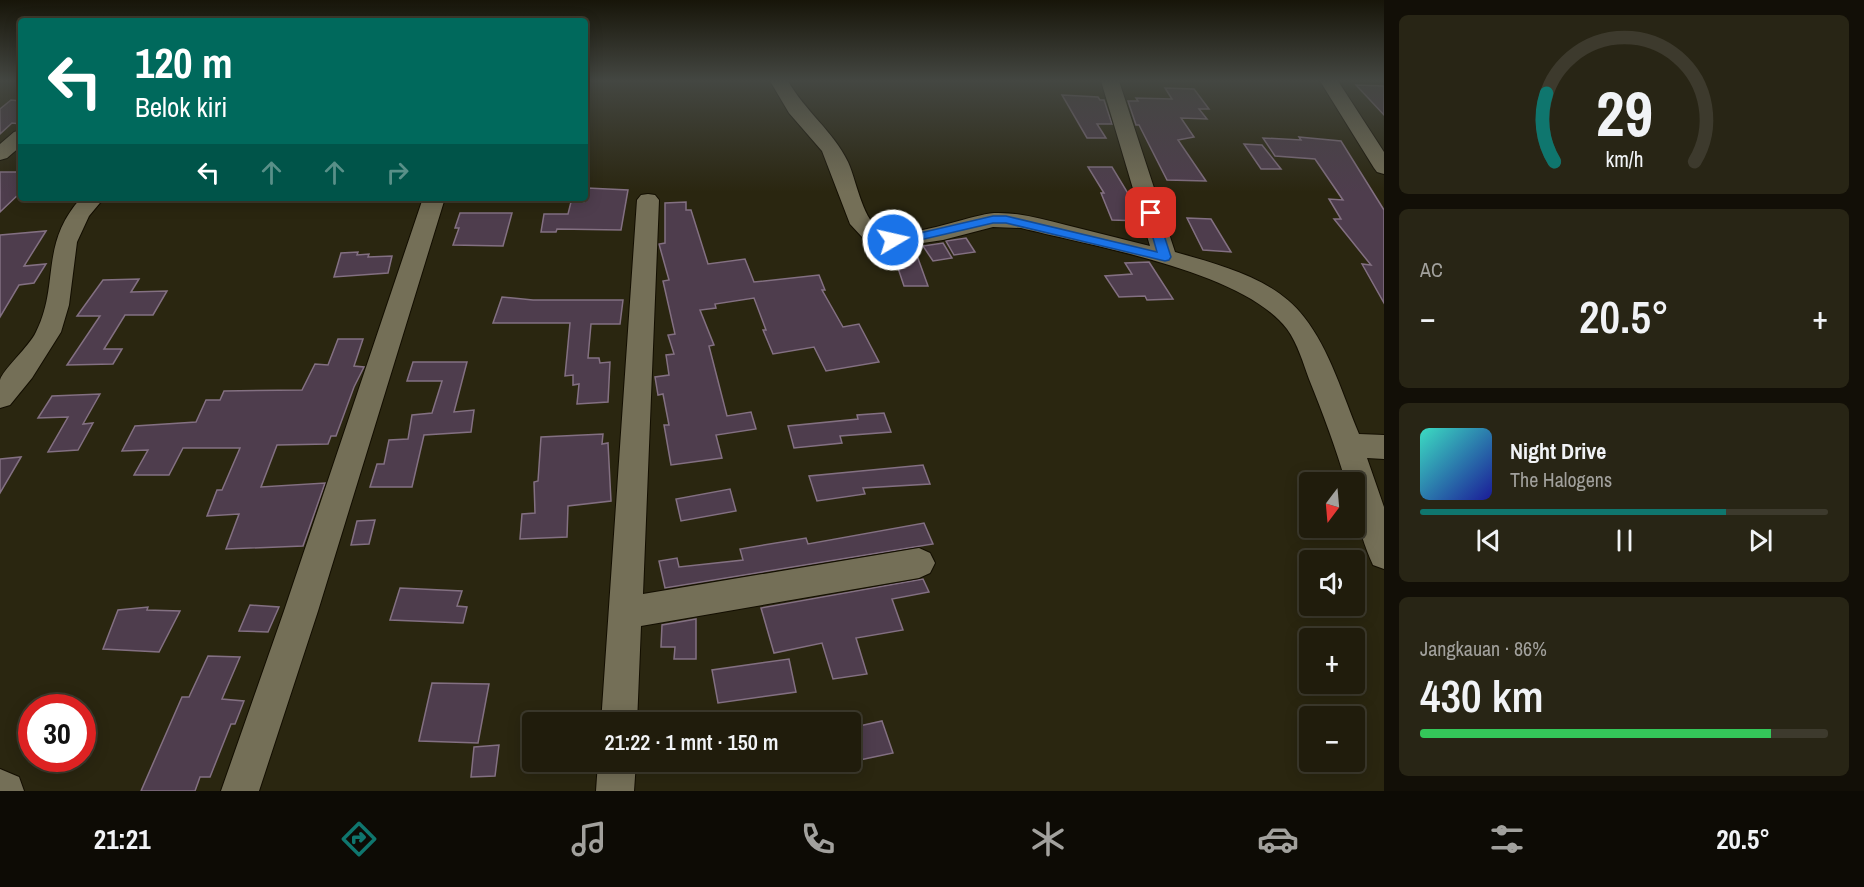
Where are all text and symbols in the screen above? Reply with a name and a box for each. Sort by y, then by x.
text: 120 m [135,35,233,91]
icon: left [36,42,114,120]
text: 29 [1596,71,1652,155]
text: Belok kiri [135,89,227,125]
text: km/h [1605,145,1643,174]
icon: left [192,156,225,189]
icon: ahead [255,156,288,189]
icon: ahead [318,156,351,189]
icon: right [381,156,414,189]
pin [1125,187,1176,238]
icon: arrive [1134,196,1167,229]
position arrow [861,208,925,272]
text: AC [1420,256,1443,283]
text: 20.5° [1579,286,1669,347]
text: − [1420,295,1436,339]
text: + [1812,295,1828,339]
text: Night Drive [1510,436,1606,466]
text: The Halogens [1510,466,1612,493]
north arrow [1299,472,1365,538]
map controls [1299,472,1365,772]
icon: previous [1472,524,1505,557]
icon: pause [1608,524,1641,557]
icon: next [1744,524,1777,557]
button: sound [1299,550,1365,616]
button: + [1299,628,1365,694]
text: Jangkauan · 86% [1420,635,1547,662]
text: 430 km [1420,665,1544,726]
speed limit sign: 30 [18,694,96,772]
button: − [1299,706,1365,772]
text: 21:22 · 1 mnt · 150 m [605,727,778,757]
icon: directions [338,818,380,860]
icon: music [568,818,610,860]
icon: phone [797,818,839,860]
icon: climate [1027,818,1069,860]
icon: car [1257,818,1299,860]
icon: filters [1486,818,1528,860]
text: 21:21 [94,821,150,857]
text: 20.5° [1716,821,1770,857]

